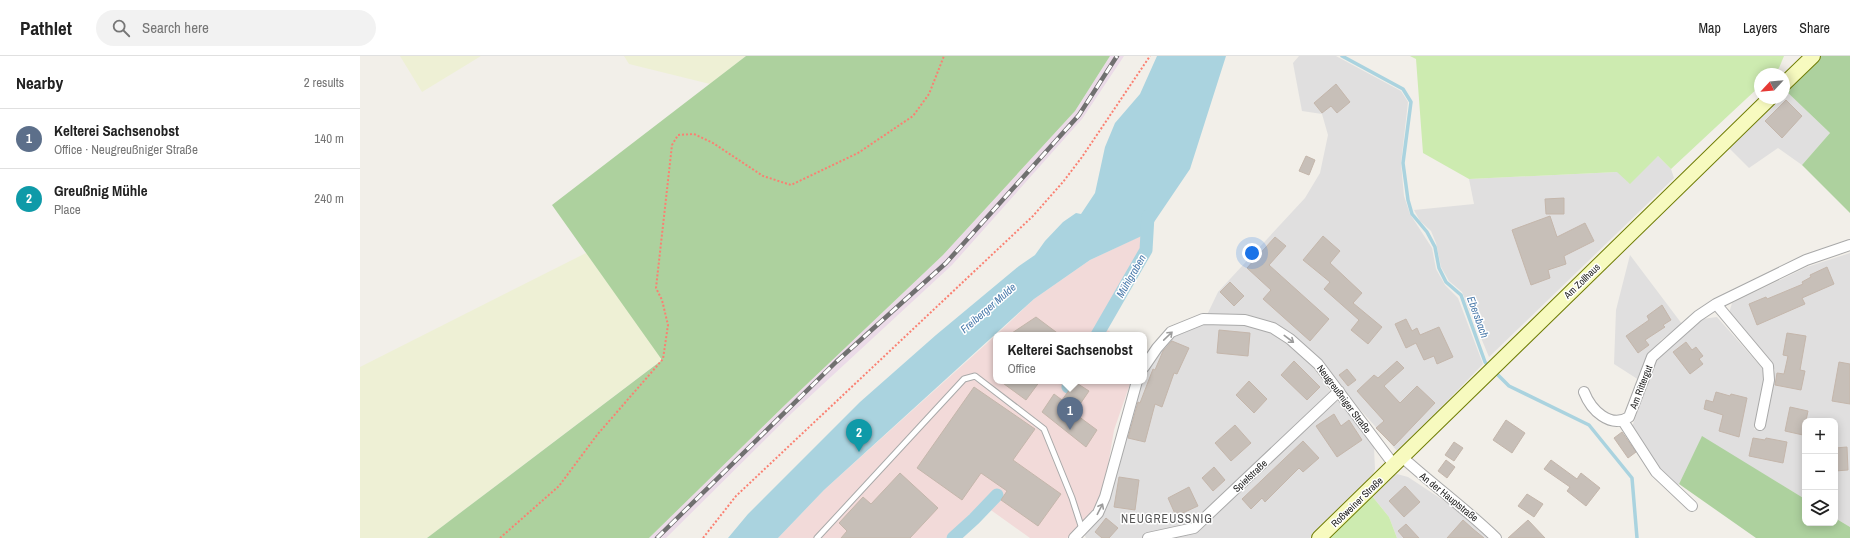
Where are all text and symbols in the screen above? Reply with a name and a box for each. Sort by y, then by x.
search box [96,10,376,46]
text: Pathlet [20,15,72,41]
icon: search [110,17,132,39]
text: Search here [142,17,209,38]
text: Map [1699,19,1721,37]
text: Layers [1743,19,1777,37]
text: Share [1799,19,1830,37]
north arrow [1754,68,1790,104]
text: Nearby [16,71,63,94]
text: 2 results [304,74,344,91]
text: Kelterei Sachsenobst [54,120,179,141]
text: 1 [26,130,32,147]
text: 140 m [314,130,344,147]
text: Office · Neugreußniger Straße [54,141,198,158]
text: Greußnig Mühle [54,180,148,201]
text: 2 [26,190,32,207]
text: 240 m [314,190,344,207]
text: Place [54,201,81,218]
your location [1242,243,1262,263]
water label: Mühlgraben [1113,252,1149,300]
street label: Am Zollhaus [1560,260,1603,302]
water label: Freiberger Mulde [957,280,1019,336]
water label: Ebersbach [1464,294,1492,340]
one-way arrow [1163,331,1173,341]
popup [993,332,1147,384]
one-way arrow [1283,335,1294,343]
text: Kelterei Sachsenobst [1007,339,1133,360]
text: Office [1007,360,1036,377]
street label: Neugreußniger Straße [1314,362,1374,436]
street label: Am Rittergut [1626,363,1656,412]
pin: 1 [1057,397,1083,430]
map controls [1802,418,1838,526]
button: + [1802,418,1838,454]
pin: 2 [846,419,872,452]
button: − [1802,454,1838,490]
street label: Spielstraße [1230,457,1270,495]
street label: An der Hauptstraße [1416,469,1481,525]
street label: Roßweiner Straße [1328,474,1386,530]
button: layers [1802,490,1838,526]
one-way arrow [1096,503,1104,515]
district label: NEUGREUSSNIG [1121,511,1213,527]

